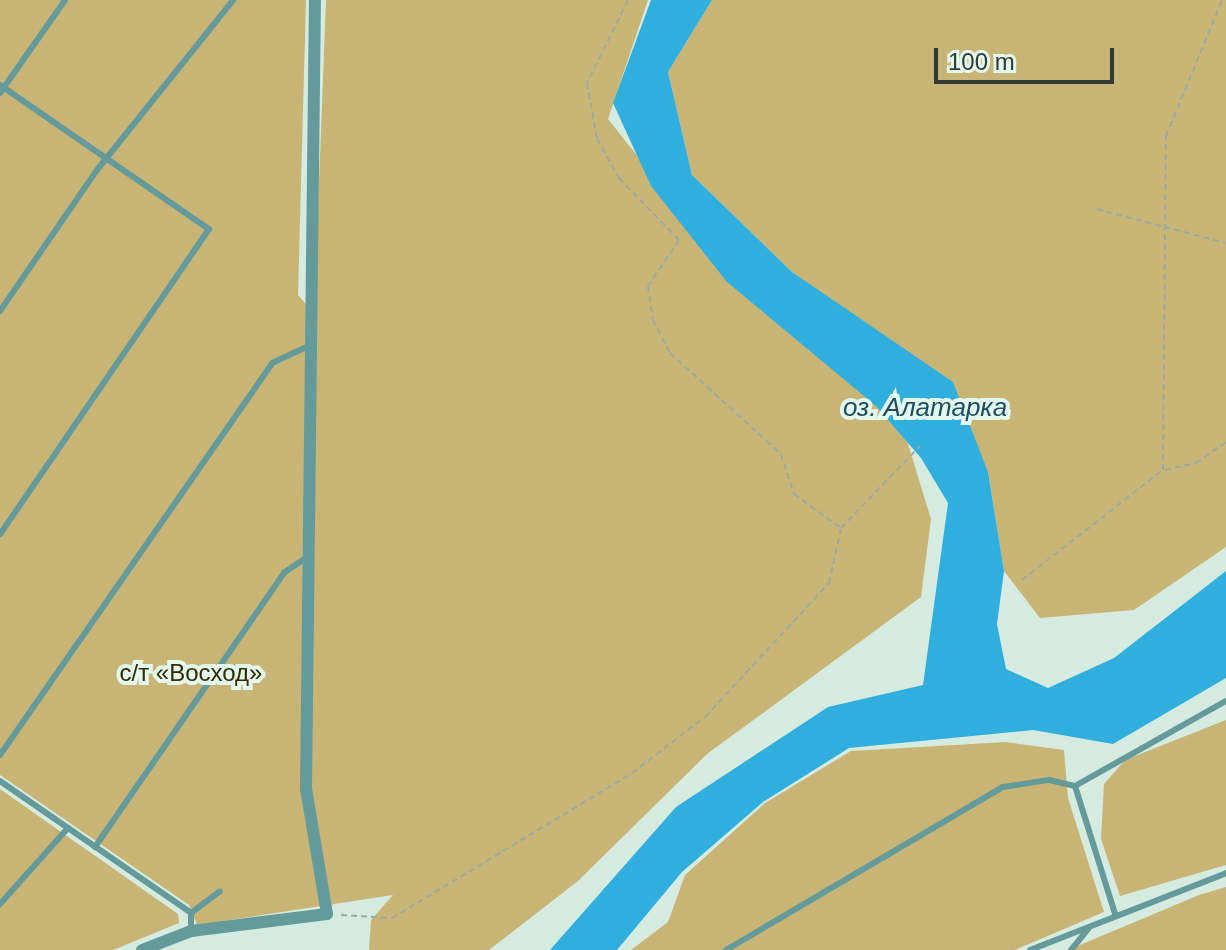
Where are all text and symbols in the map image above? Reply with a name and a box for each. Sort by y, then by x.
scale bar [938,32,1118,82]
text: 100 m [948,48,1015,75]
water label: оз. Алатарка [843,392,1007,424]
park label: с/т «Восход» [120,659,262,687]

